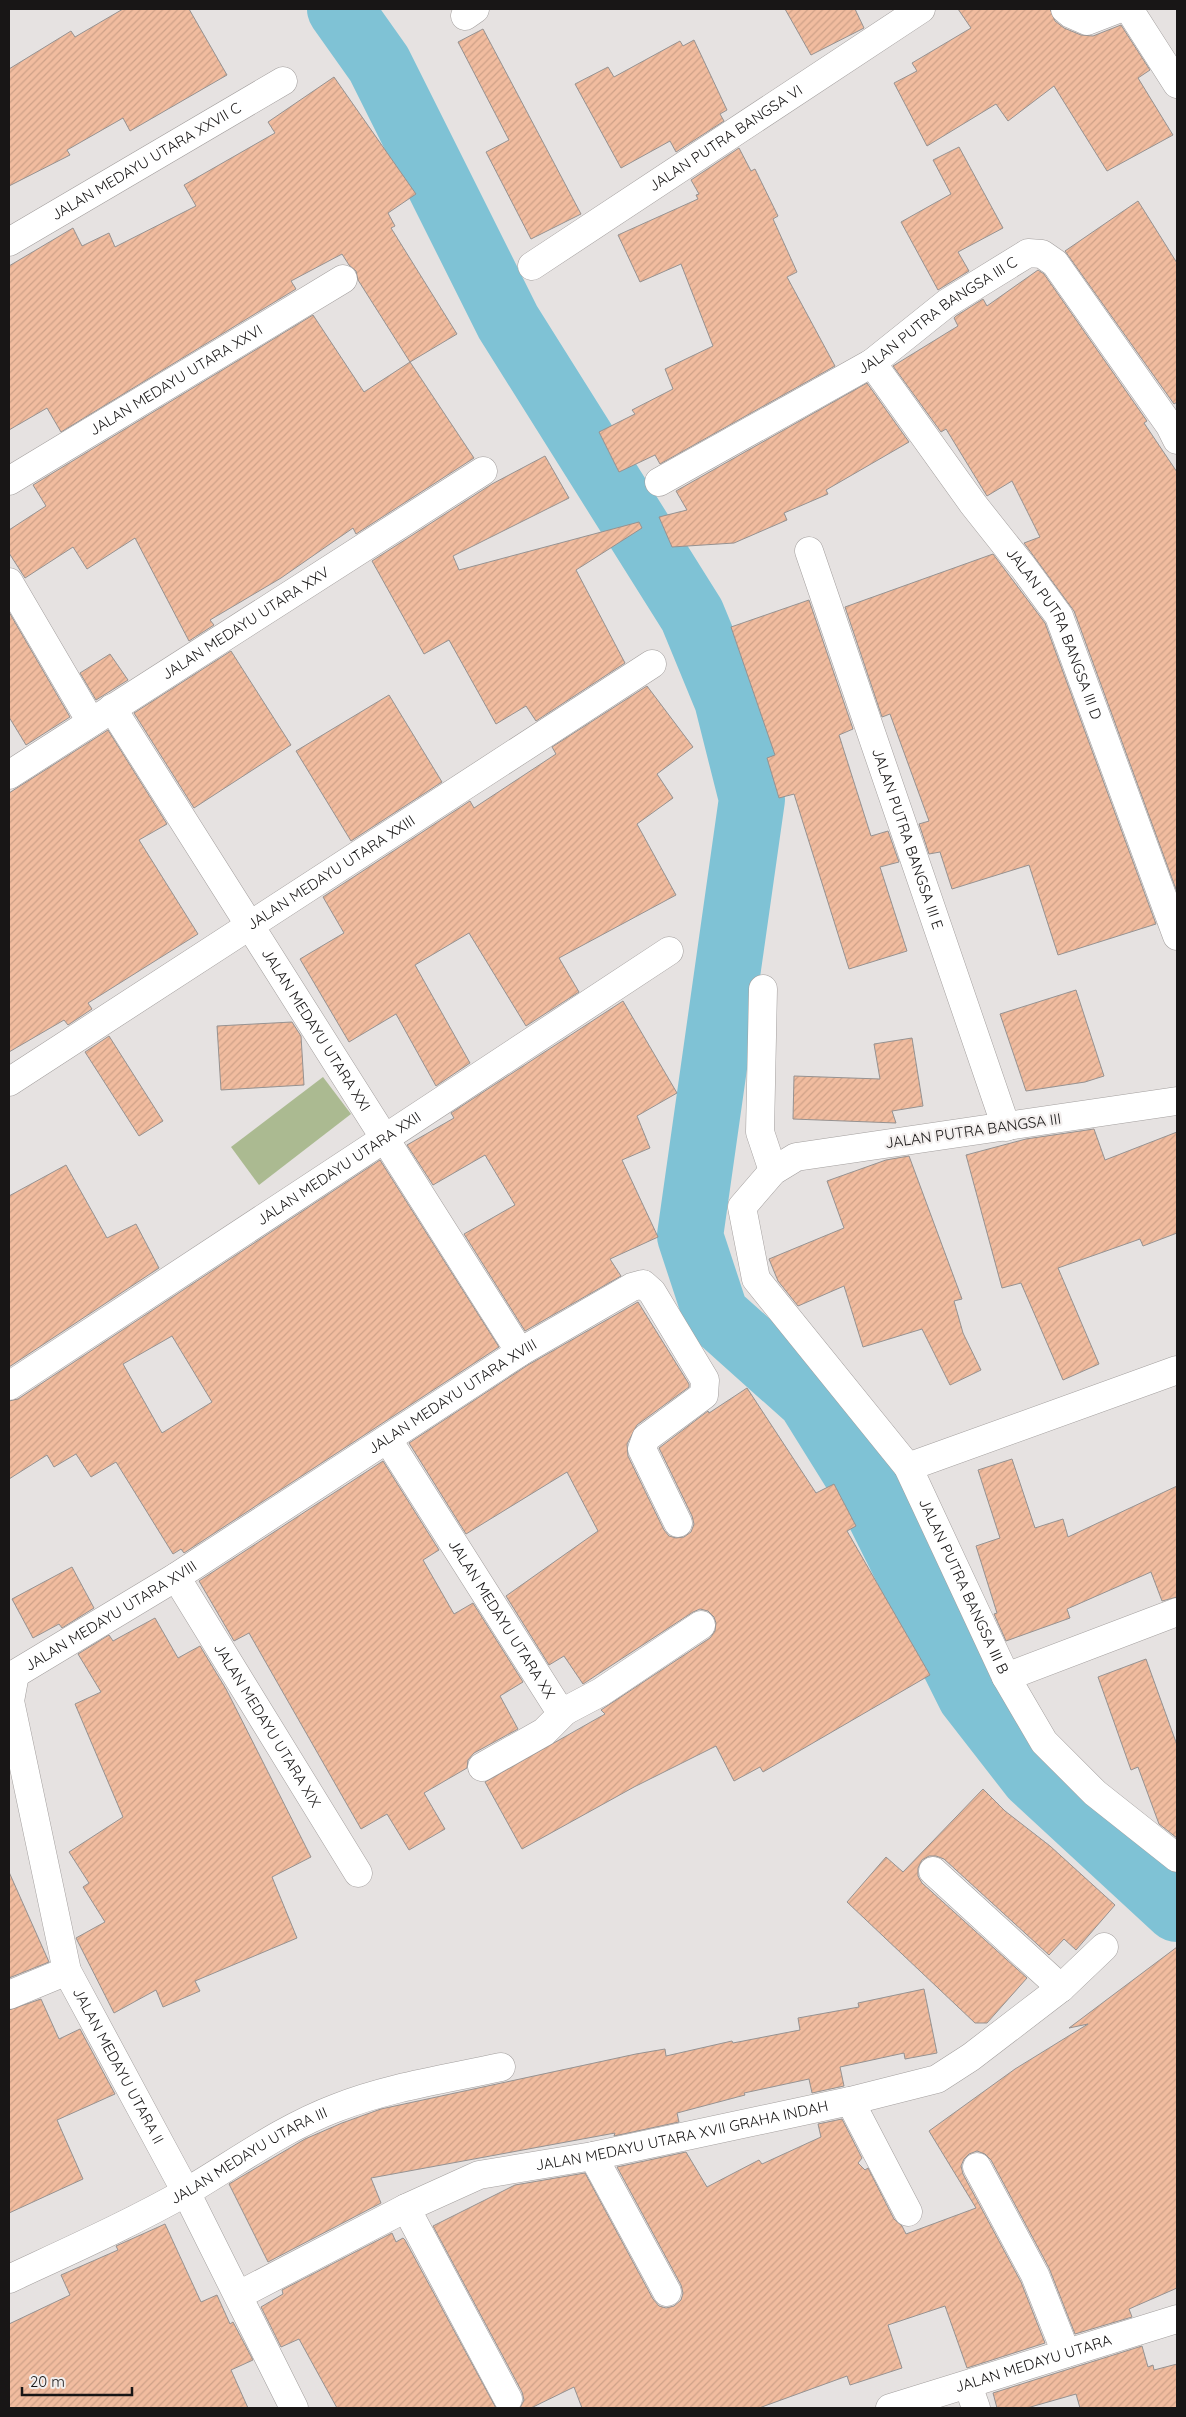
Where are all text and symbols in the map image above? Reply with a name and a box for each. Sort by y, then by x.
street label: JALAN PUTRA BANGSA VI [645,80,806,195]
street label: JALAN MEDAYU UTARA XXVII C [48,98,244,224]
street label: JALAN PUTRA BANGSA III C [854,252,1021,378]
street label: JALAN MEDAYU UTARA XXVI [85,320,266,439]
street label: JALAN PUTRA BANGSA III D [1002,543,1106,722]
street label: JALAN MEDAYU UTARA XXV [158,562,333,684]
street label: JALAN PUTRA BANGSA III E [868,745,948,932]
street label: JALAN MEDAYU UTARA XXIII [243,811,418,934]
street label: JALAN MEDAYU UTARA XXI [258,945,375,1115]
street label: JALAN MEDAYU UTARA XXII [253,1107,424,1229]
street label: JALAN PUTRA BANGSA III [884,1109,1062,1152]
street label: JALAN MEDAYU UTARA XVIII [364,1334,540,1458]
street label: JALAN PUTRA BANGSA III B [915,1495,1013,1677]
street label: JALAN MEDAYU UTARA XX [444,1535,560,1702]
street label: JALAN MEDAYU UTARA XVIII [21,1556,200,1675]
street label: JALAN MEDAYU UTARA XIX [210,1639,325,1811]
street label: JALAN MEDAYU UTARA II [69,1984,168,2147]
street label: JALAN MEDAYU UTARA XVII GRAHA INDAH [534,2096,830,2174]
street label: JALAN MEDAYU UTARA III [167,2103,330,2208]
street label: JALAN MEDAYU UTARA [952,2330,1114,2396]
scale bar [22,2364,132,2396]
text: 20 m [30,2372,65,2391]

